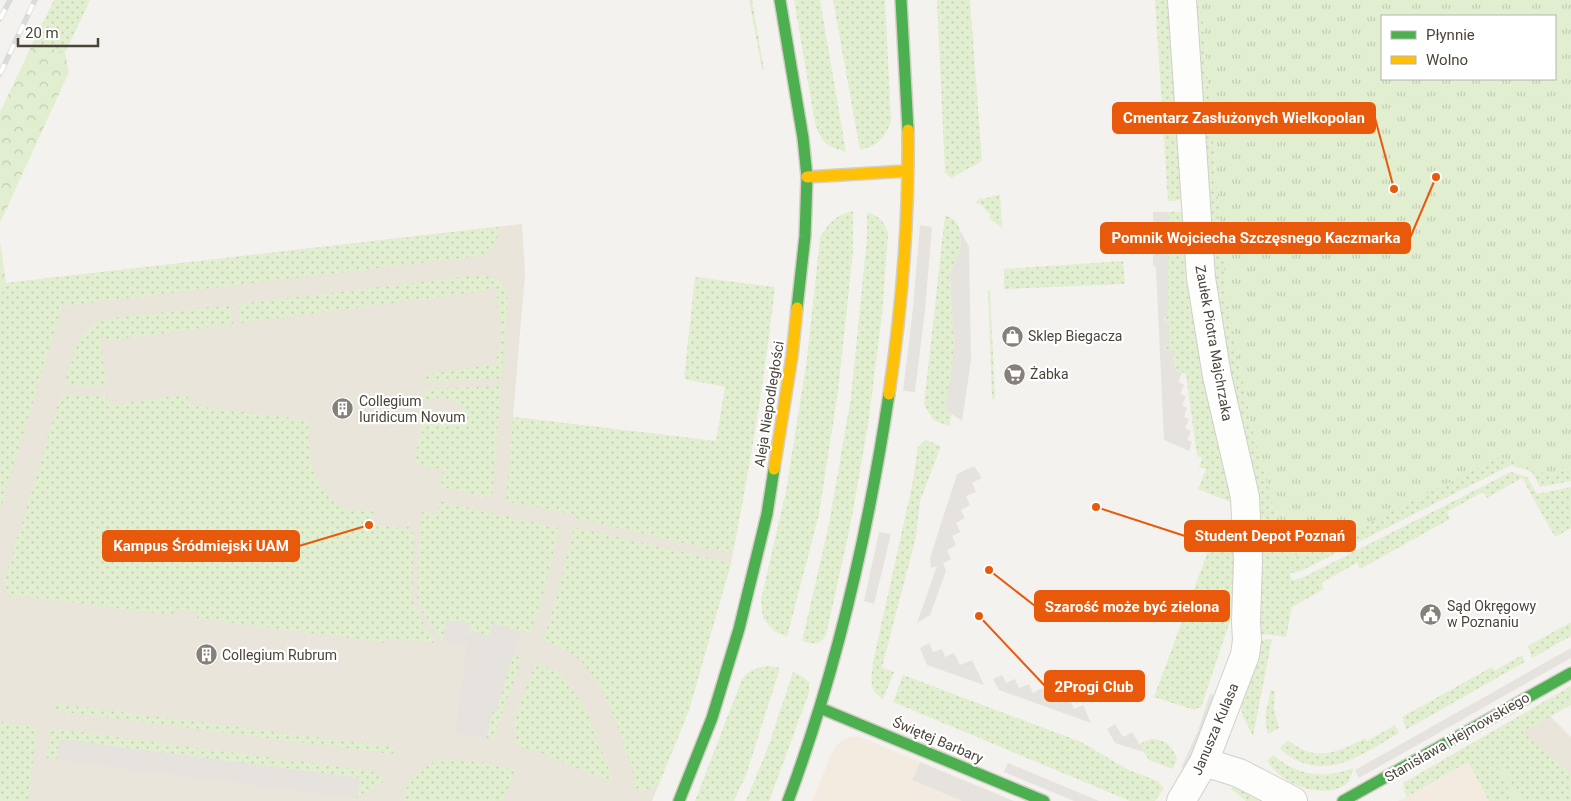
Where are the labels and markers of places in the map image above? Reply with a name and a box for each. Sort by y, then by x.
callout: Cmentarz Zasłużonych Wielkopolan [1113,103,1375,133]
callout: Pomnik Wojciecha Szczęsnego Kaczmarka [1101,223,1410,253]
shop icon: Sklep Biegacza [1000,324,1024,348]
place label: Sklep Biegacza [1028,328,1123,344]
supermarket icon: Żabka [1002,362,1026,386]
place label: Żabka [1030,366,1069,382]
place label: Collegium Iuridicum Novum [359,393,465,425]
building icon: Collegium Iuridicum Novum [331,397,355,421]
callout: Student Depot Poznań [1185,521,1355,551]
callout: Kampus Śródmiejski UAM [103,531,299,561]
callout: Szarość może być zielona [1035,591,1229,621]
place label: Sąd Okręgowy w Poznaniu [1447,598,1536,630]
public building icon: Sąd Okręgowy w Poznaniu [1419,602,1443,626]
building icon: Collegium Rubrum [194,643,218,667]
place label: Collegium Rubrum [222,647,337,663]
callout: 2Progi Club [1045,671,1144,701]

